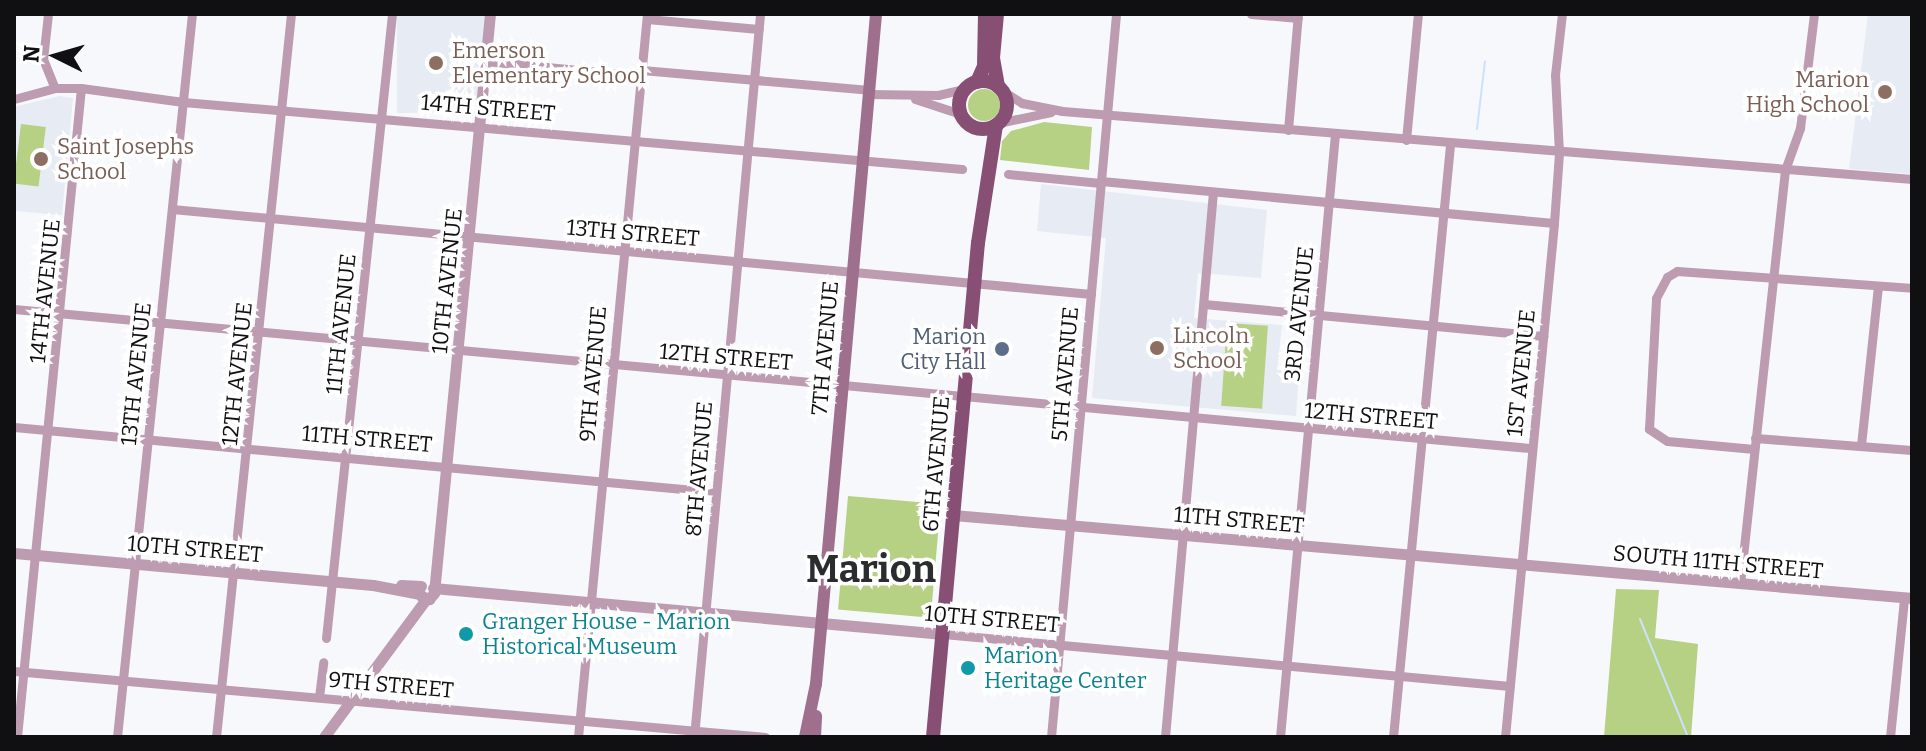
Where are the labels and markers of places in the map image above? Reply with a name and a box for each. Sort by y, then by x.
place label: Emerson Elementary School [452,37,646,88]
marker: Emerson Elementary School [427,54,445,72]
place label: Marion High School [1746,66,1869,118]
marker: Marion High School [1876,83,1894,101]
place label: Saint Josephs School [57,133,194,184]
marker: Saint Josephs School [32,150,50,168]
place label: Lincoln School [1173,322,1249,374]
place label: Marion City Hall [900,323,986,374]
marker: Lincoln School [1148,339,1166,357]
marker: Marion City Hall [993,340,1011,358]
place label: Granger House - Marion Historical Museum [482,608,730,660]
marker: Granger House - Marion Historical Museum [457,625,475,643]
place label: Marion Heritage Center [984,642,1146,694]
marker: Marion Heritage Center [959,659,977,677]

